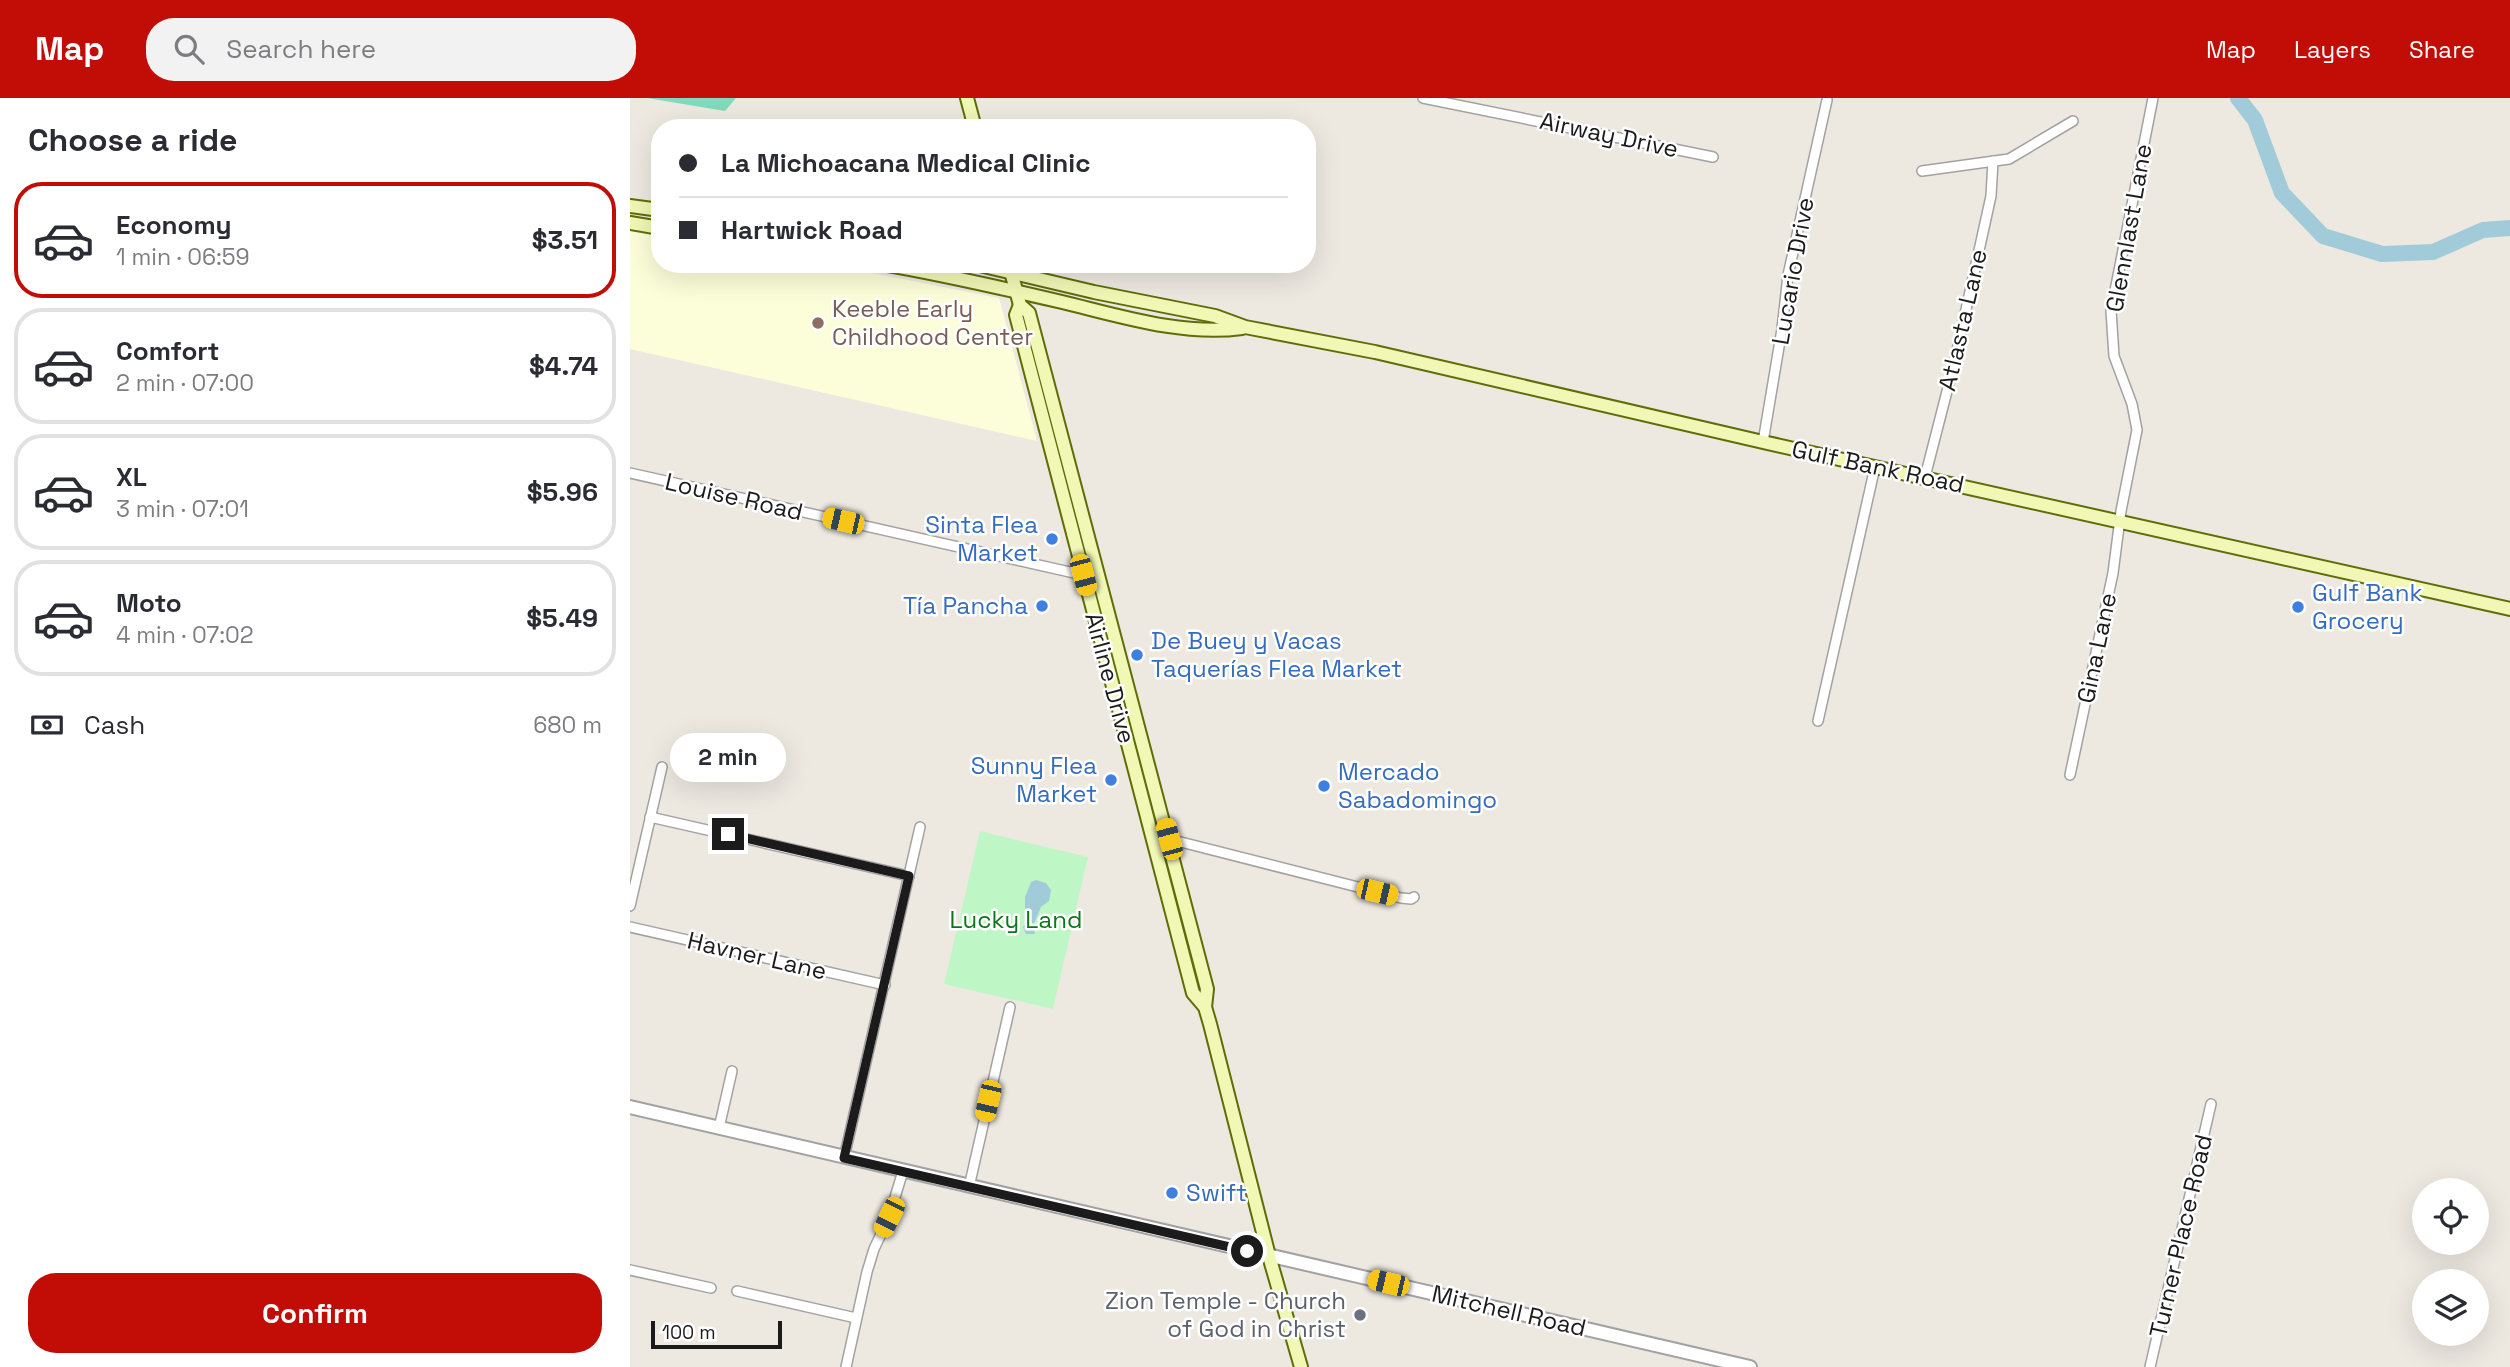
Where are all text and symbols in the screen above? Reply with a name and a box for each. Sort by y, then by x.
search box [146,18,636,81]
text: Map [35,28,104,70]
icon: search [170,30,208,68]
text: Search here [226,32,376,66]
text: Map [2206,34,2256,65]
text: Layers [2294,34,2371,65]
text: Share [2409,34,2475,65]
street label: Airway Drive [1537,105,1681,164]
text: Choose a ride [28,120,238,160]
street label: Glennlast Lane [2098,141,2159,314]
text: La Michoacana Medical Clinic [721,146,1090,180]
street label: Lucario Drive [1764,195,1821,347]
text: Economy [116,208,232,242]
icon: car [32,209,95,272]
text: Hartwick Road [721,213,903,247]
text: $3.51 [532,223,598,257]
text: 1 min · 06:59 [116,242,250,272]
street label: Atlasta Lane [1931,246,1994,394]
place label: Keeble Early Childhood Center [832,293,1033,352]
marker: Keeble Early Childhood Center [810,315,826,331]
text: Comfort [116,334,219,368]
icon: car [32,335,95,398]
text: $4.74 [529,349,598,383]
text: 2 min · 07:00 [116,368,254,398]
street label: Gulf Bank Road [1789,433,1967,500]
text: XL [116,460,147,494]
icon: car [32,461,95,524]
street label: Louise Road [662,466,806,527]
text: $5.96 [527,475,598,509]
text: 3 min · 07:01 [116,494,249,524]
car [821,506,866,536]
place label: Sinta Flea Market [925,509,1038,568]
marker: Sinta Flea Market [1044,531,1060,547]
car [1068,552,1099,598]
place label: Gulf Bank Grocery [2312,577,2423,636]
text: Moto [116,586,182,620]
icon: car [32,587,95,650]
place label: Tía Pancha [903,590,1028,621]
street label: Gina Lane [2070,590,2123,706]
marker: Tía Pancha [1034,598,1050,614]
marker: Gulf Bank Grocery [2290,599,2306,615]
text: $5.49 [526,601,598,635]
street label: Airline Drive [1078,609,1143,747]
text: 4 min · 07:02 [116,620,254,650]
place label: De Buey y Vacas Taquerías Flea Market [1151,625,1402,684]
marker: De Buey y Vacas Taquerías Flea Market [1129,647,1145,663]
icon: cash [28,706,66,744]
text: Cash [84,708,145,742]
text: 680 m [533,710,602,740]
callout: 2 min [670,732,786,782]
text: 2 min [698,742,758,772]
place label: Sunny Flea Market [971,750,1097,809]
place label: Mercado Sabadomingo [1338,756,1497,815]
marker: Sunny Flea Market [1103,772,1119,788]
marker: Mercado Sabadomingo [1316,778,1332,794]
car [1154,816,1185,862]
route end [712,818,744,850]
car [1355,877,1400,907]
park label: Lucky Land [950,904,1082,935]
street label: Havner Lane [685,924,830,987]
car [974,1078,1003,1124]
street label: Turner Place Road [2142,1131,2219,1340]
place label: Swift [1186,1177,1247,1208]
map controls [2412,1178,2489,1346]
button: locate [2412,1178,2489,1255]
marker: Swift [1164,1185,1180,1201]
car [871,1194,908,1240]
route start [1231,1235,1263,1267]
car [1366,1268,1411,1298]
button: layers [2412,1269,2489,1346]
button: Confirm [28,1273,602,1353]
street label: Mitchell Road [1429,1278,1589,1343]
place label: Zion Temple - Church of God in Christ [1105,1285,1346,1344]
marker: Zion Temple - Church of God in Christ [1352,1307,1368,1323]
scale bar [651,1318,782,1350]
text: 100 m [662,1320,716,1345]

